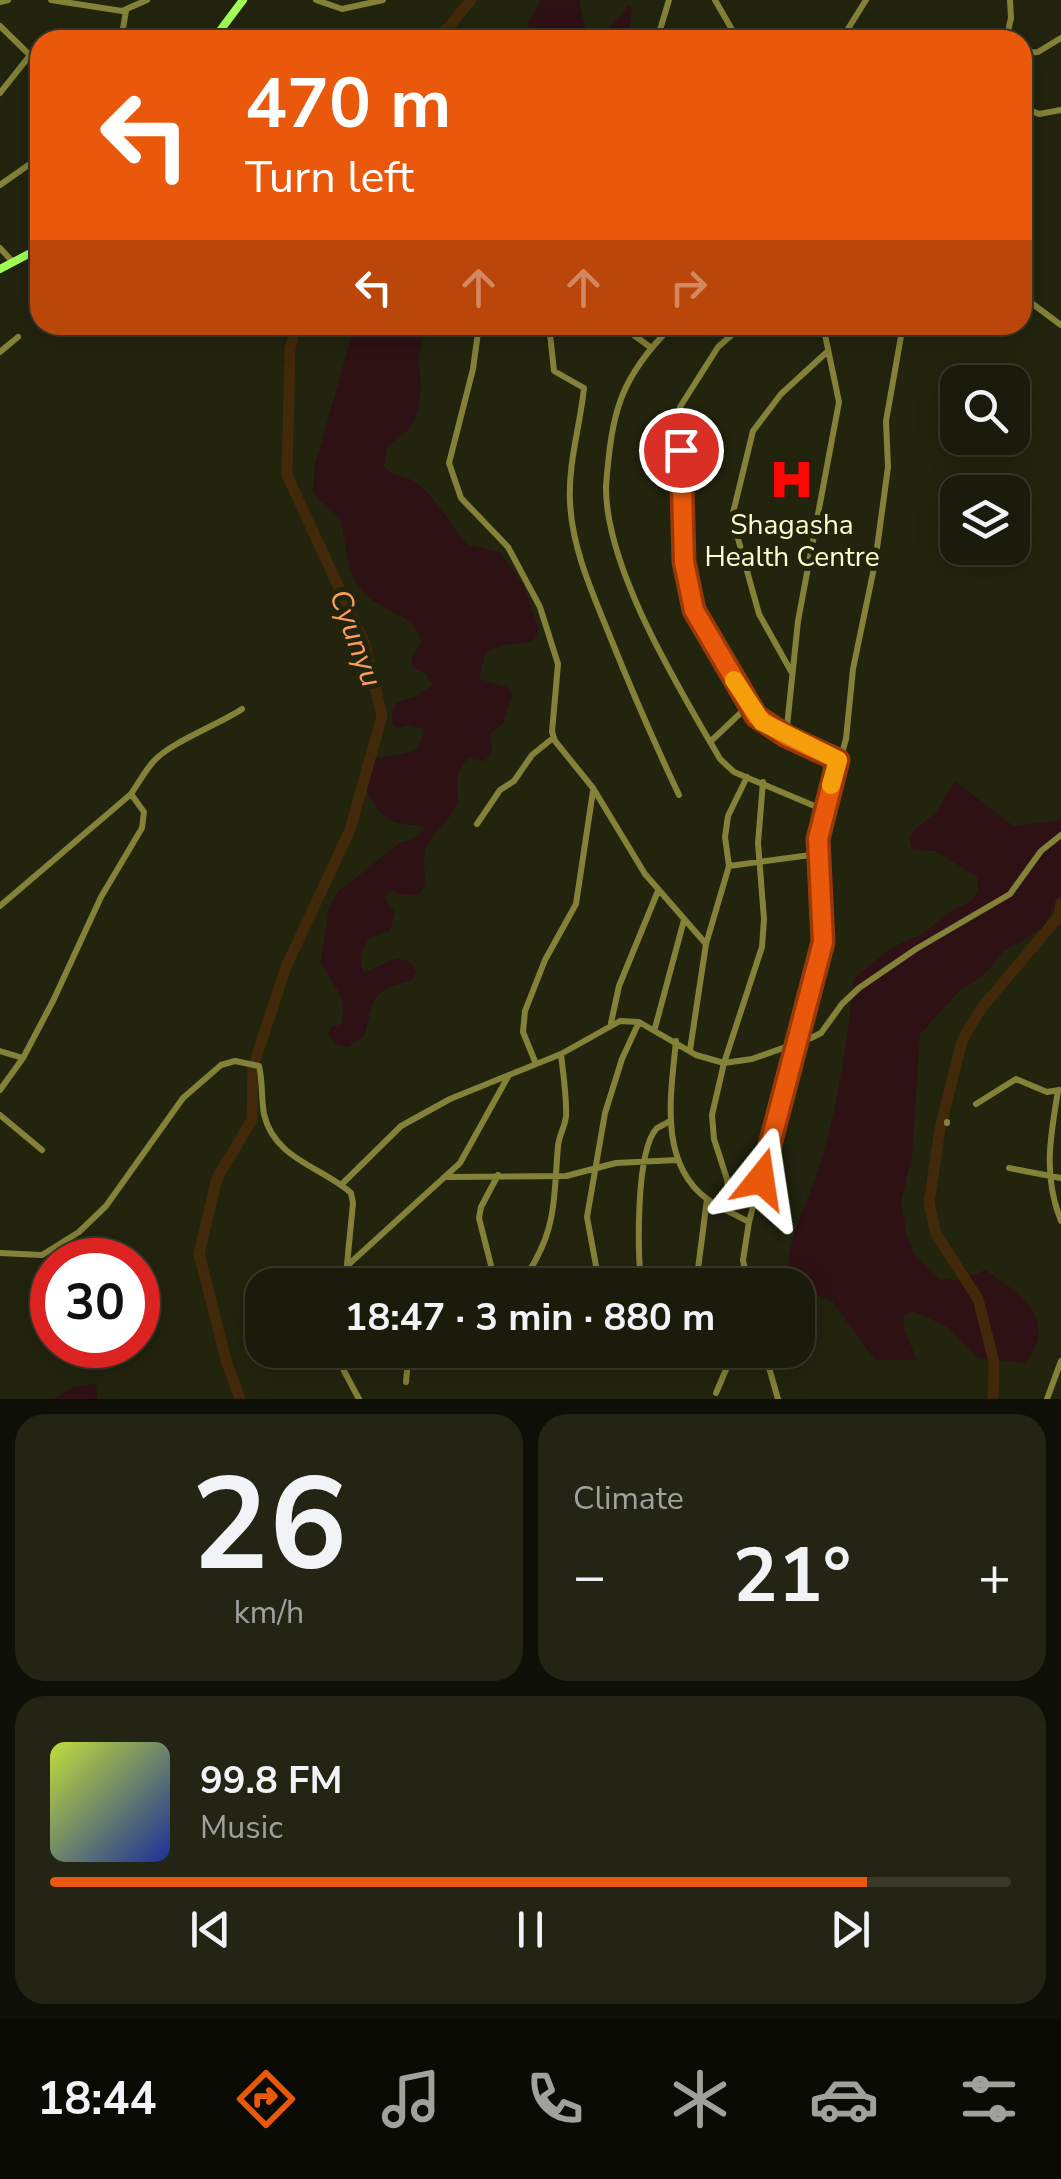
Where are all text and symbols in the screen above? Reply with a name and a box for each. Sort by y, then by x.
text: 470 m [245,56,451,152]
icon: left [80,70,210,200]
text: Turn left [245,147,414,208]
icon: left [346,260,401,315]
icon: ahead [451,260,506,315]
icon: ahead [556,260,611,315]
icon: right [661,260,716,315]
map controls [940,365,1030,565]
button: search [940,365,1030,455]
pin [639,408,724,493]
icon: arrive [654,423,709,478]
hospital icon: Shagasha Health Centre [768,455,816,503]
button: layers [940,475,1030,565]
place label: Shagasha Health Centre [704,506,880,576]
water label: Cyunyu [319,584,392,693]
position arrow [709,1127,813,1231]
speed limit sign: 30 [30,1238,160,1368]
text: 18:47 · 3 min · 880 m [345,1292,715,1343]
text: 26 [191,1437,347,1614]
text: Climate [573,1477,684,1520]
text: 21° [733,1525,851,1627]
text: − [573,1539,606,1614]
text: + [978,1539,1011,1614]
text: km/h [234,1591,304,1634]
text: 99.8 FM [200,1755,342,1806]
text: Music [200,1806,283,1849]
icon: previous [183,1902,238,1957]
icon: pause [503,1902,558,1957]
icon: next [823,1902,878,1957]
icon: directions [231,2064,301,2134]
icon: music [376,2064,446,2134]
icon: phone [520,2064,590,2134]
icon: climate [665,2064,735,2134]
icon: car [809,2064,879,2134]
icon: filters [954,2064,1024,2134]
text: 18:44 [37,2069,156,2130]

